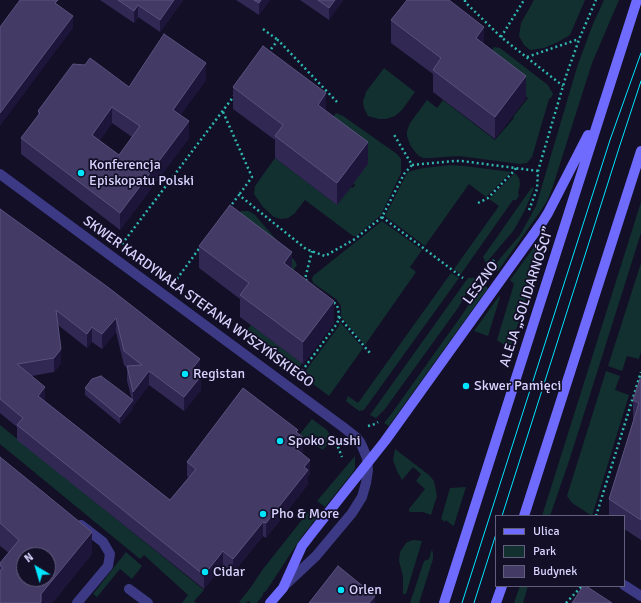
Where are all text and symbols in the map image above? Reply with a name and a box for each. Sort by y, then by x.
place label: Konferencja Episkopatu Polski [89,157,194,190]
marker: Konferencja Episkopatu Polski [76,168,86,178]
street label: SKWER KARDYNAŁA STEFANA WYSZYŃSKIEGO [79,213,317,391]
street label: ALEJA „SOLIDARNOŚCI” [496,225,558,369]
street label: LESZNO [460,258,502,308]
place label: Registan [193,366,245,382]
marker: Registan [180,369,190,379]
place label: Skwer Pamięci [474,378,561,394]
marker: Skwer Pamięci [461,381,471,391]
place label: Spoko Sushi [288,433,361,449]
marker: Spoko Sushi [275,436,285,446]
place label: Pho & More [271,506,339,522]
marker: Pho & More [258,509,268,519]
legend [495,515,625,587]
text: Ulica [533,524,560,539]
text: Park [533,544,556,559]
north arrow [16,547,56,587]
text: N [22,550,36,565]
place label: Cidar [213,564,245,580]
text: Budynek [533,564,577,579]
marker: Cidar [200,567,210,577]
place label: Orlen [349,582,382,598]
marker: Orlen [336,585,346,595]

